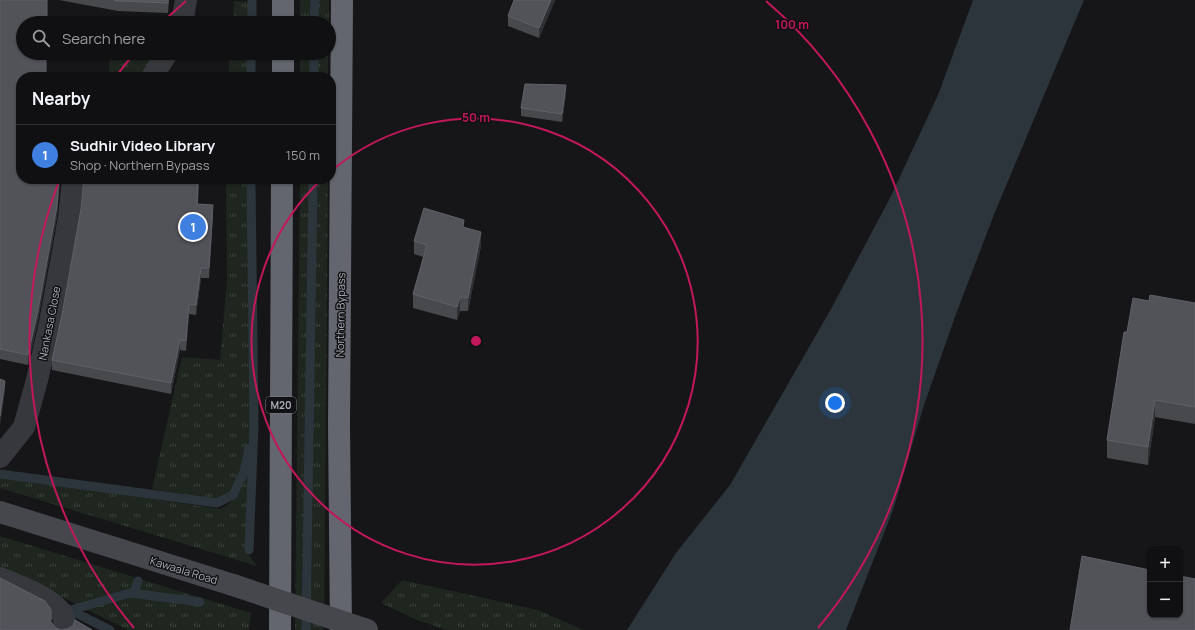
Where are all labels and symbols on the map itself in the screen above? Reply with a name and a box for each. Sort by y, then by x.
text: 100 m [775,16,809,33]
text: 50 m [462,109,490,126]
pin: 1 [180,212,206,242]
street label: Northern Bypass [332,272,348,358]
street label: Nankasa Close [34,284,64,361]
centre of rings [469,334,483,348]
your location [825,393,845,413]
road number: M20 [266,397,296,413]
street label: Kawaala Road [148,553,220,587]

